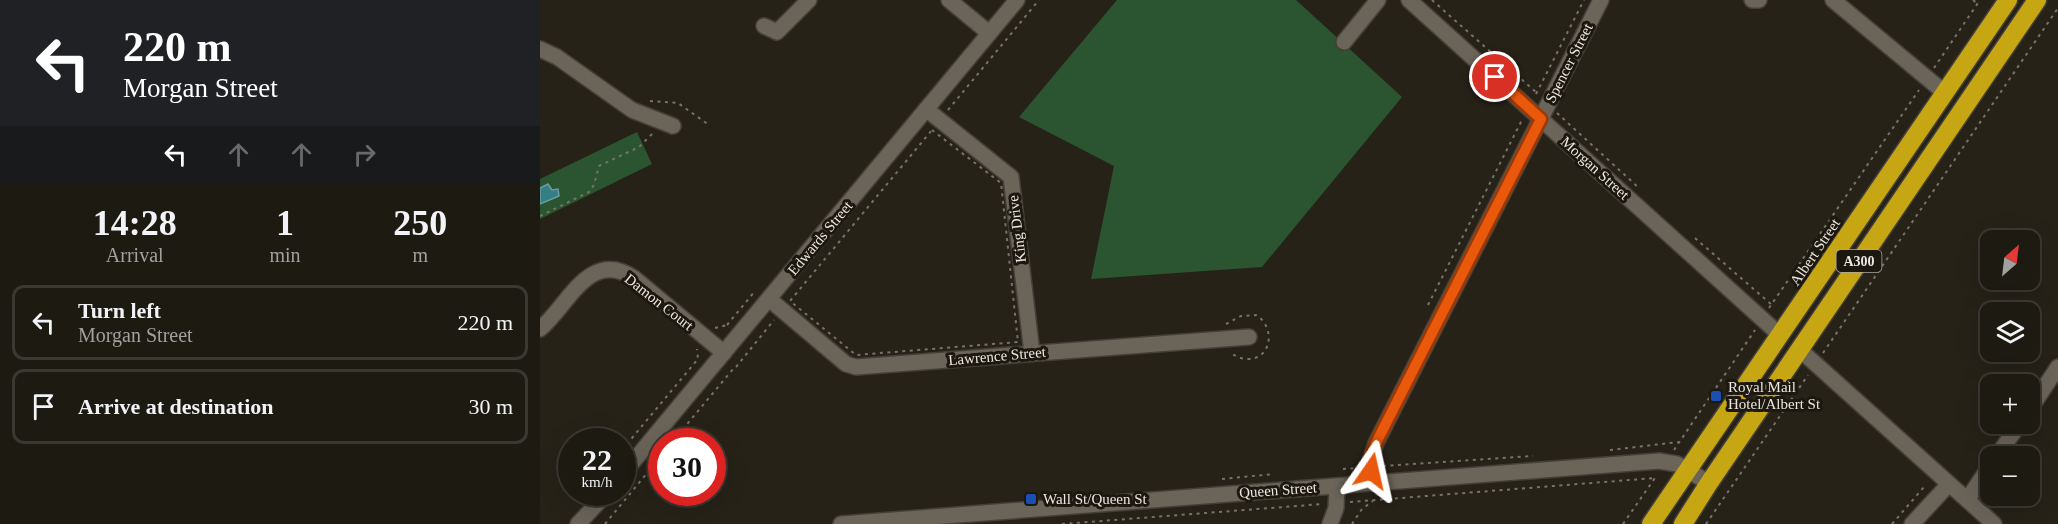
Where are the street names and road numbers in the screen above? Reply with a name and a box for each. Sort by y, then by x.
street label: Spencer Street [1542,20,1596,105]
street label: Morgan Street [1558,133,1633,203]
street label: King Drive [1005,194,1029,264]
street label: Edwards Street [785,197,856,278]
street label: Albert Street [1787,215,1844,288]
road number: A300 [1836,250,1882,272]
street label: Damon Court [622,270,697,334]
street label: Lawrence Street [948,344,1047,368]
street label: Queen Street [1239,479,1318,501]

